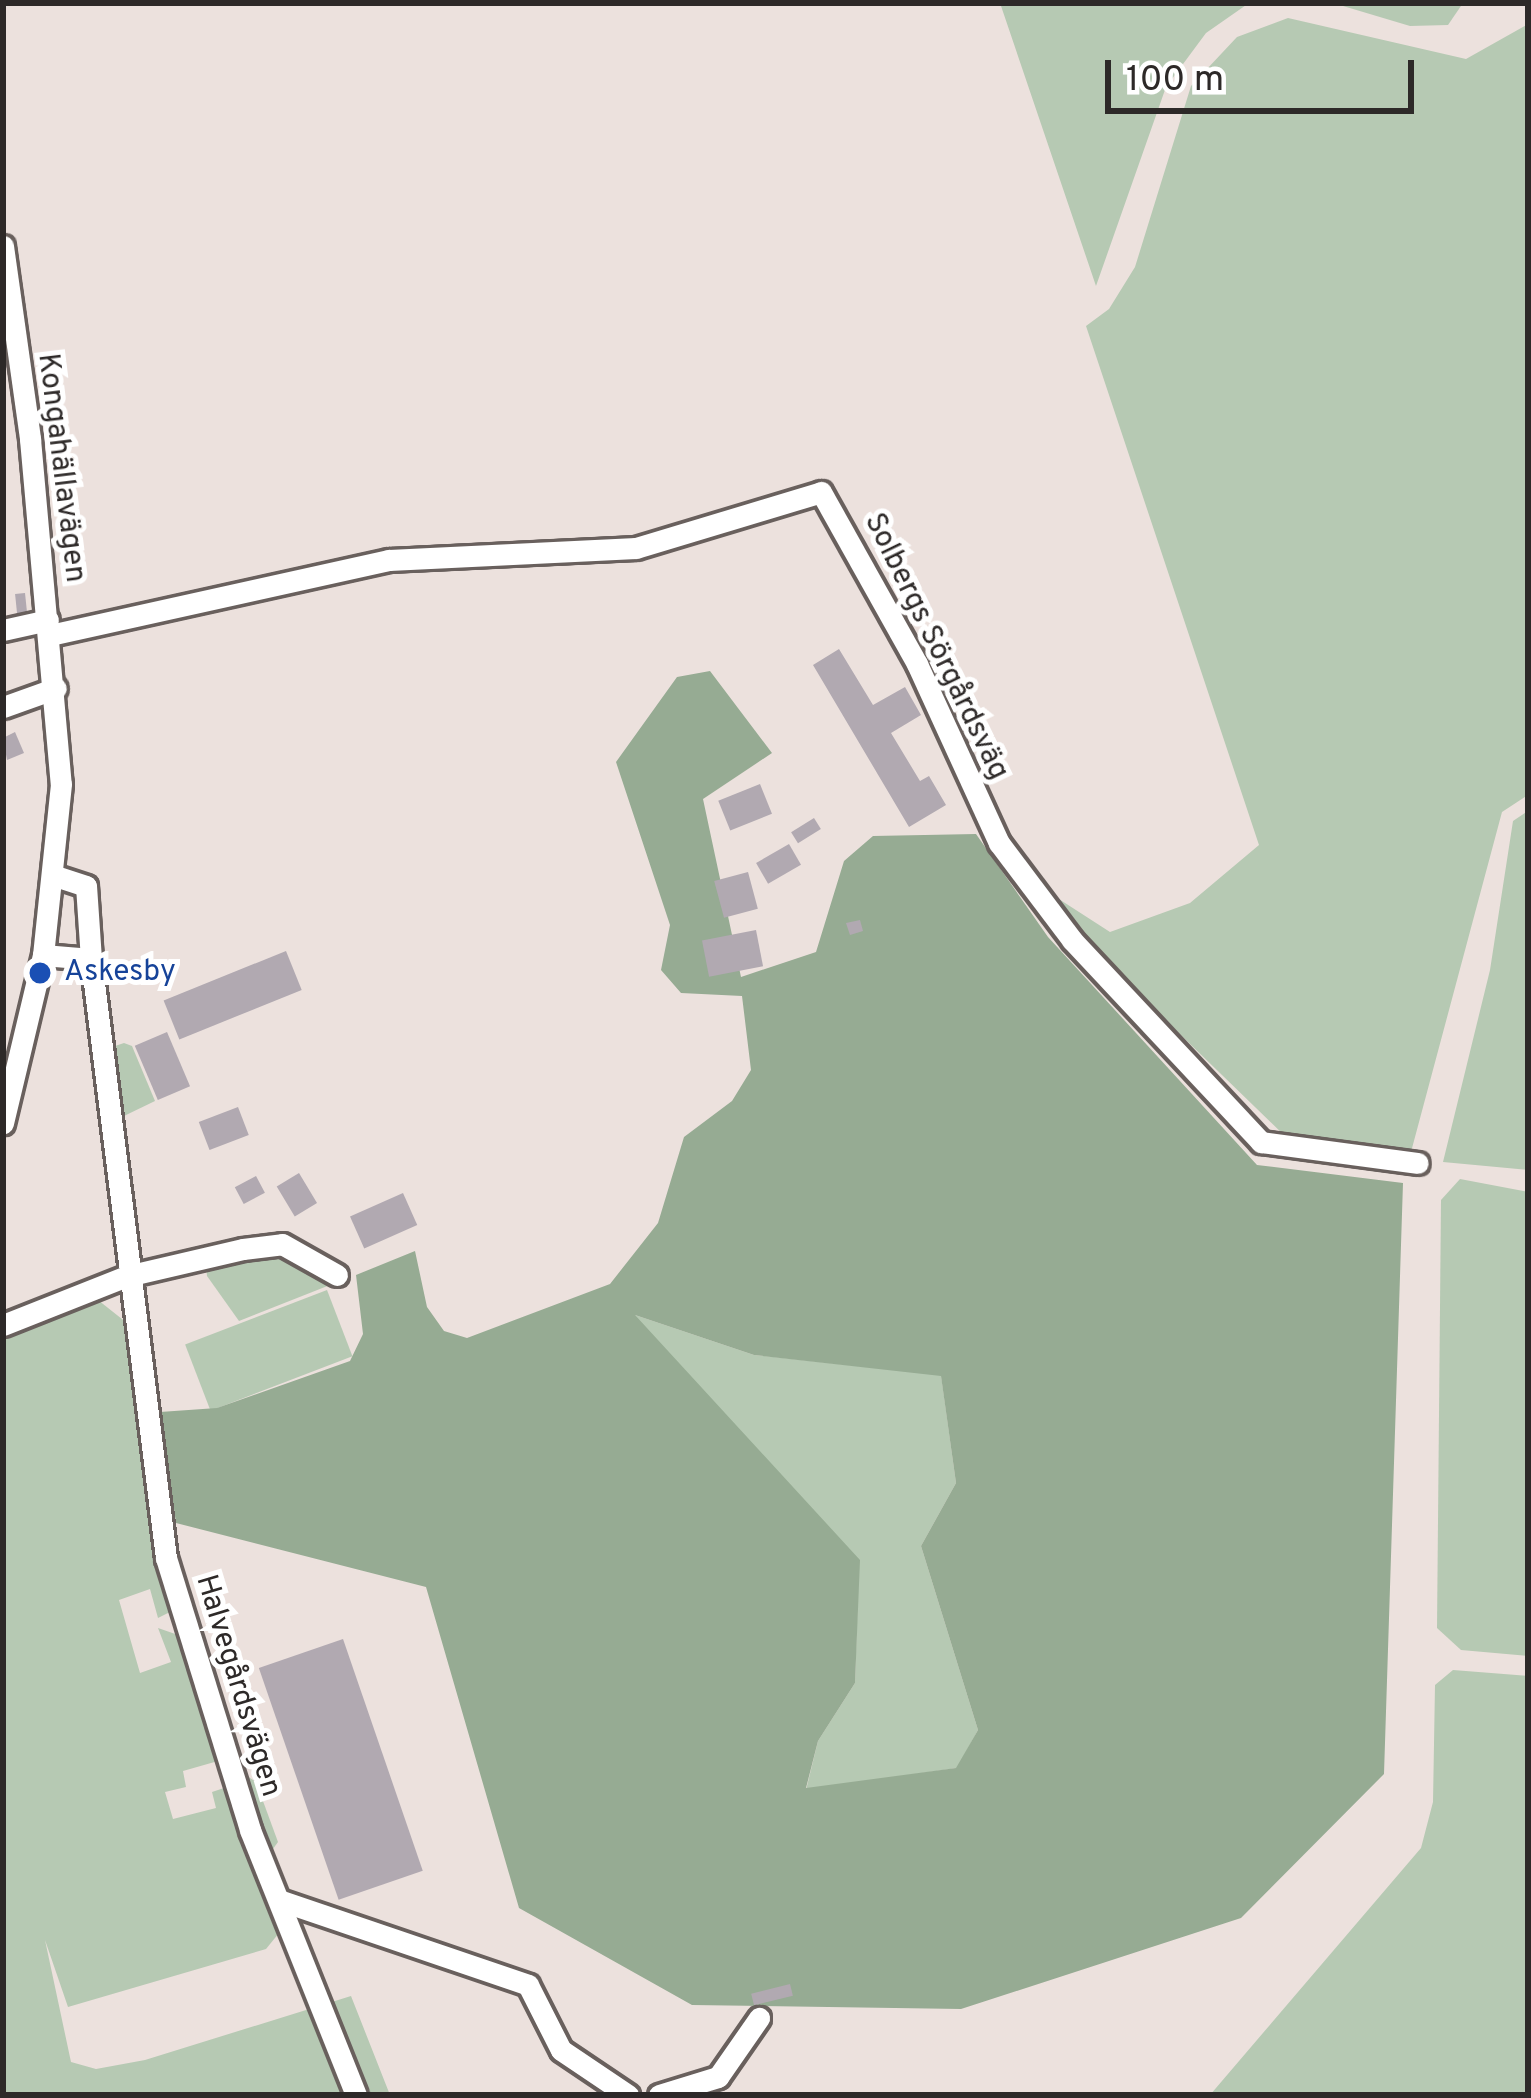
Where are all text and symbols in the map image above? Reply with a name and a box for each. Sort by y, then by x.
scale bar [1111,36,1420,110]
text: 100 m [1126,58,1224,104]
street label: Kongahällavägen [28,351,92,585]
street label: Solbergs Sörgårdsväg [855,508,1015,786]
place label: Askesby [64,955,176,991]
marker: Askesby [27,960,53,986]
street label: Halvegårdsvägen [186,1571,288,1801]

